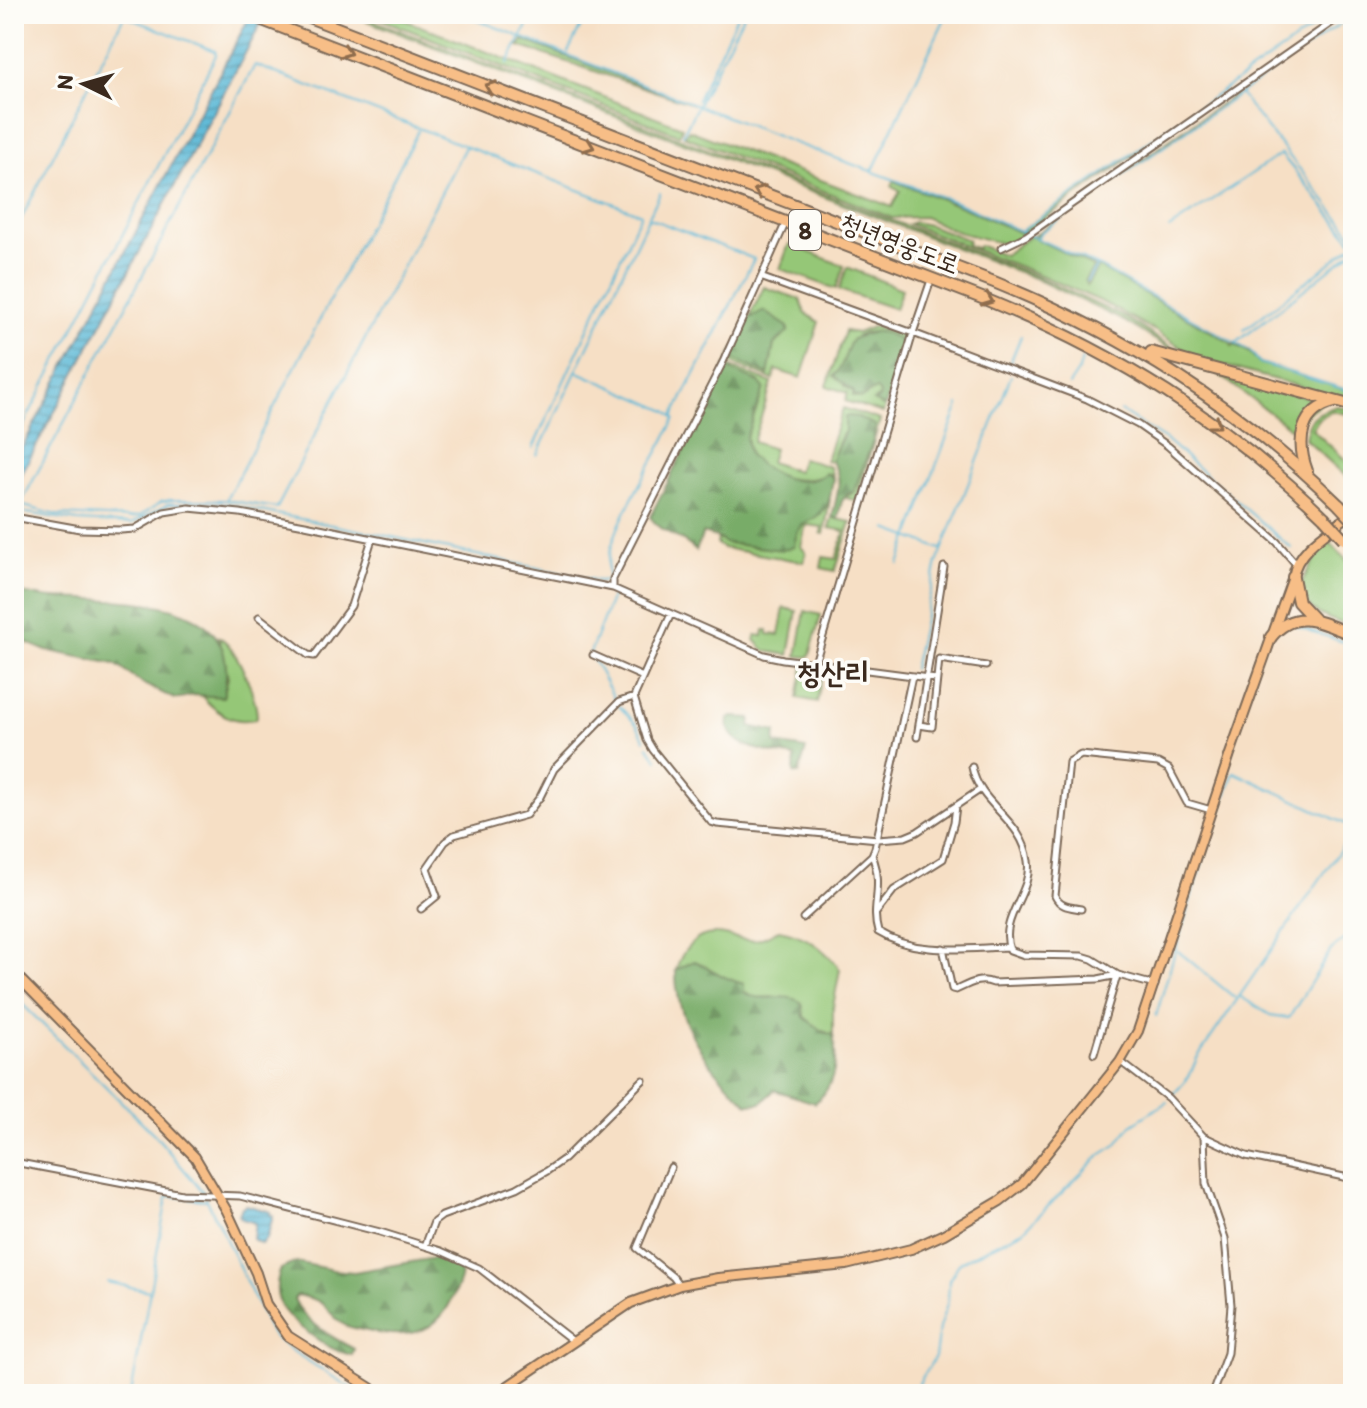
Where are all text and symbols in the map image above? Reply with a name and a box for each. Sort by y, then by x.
one-way arrow [338,42,352,59]
north arrow [44,44,124,124]
text: N [50,74,79,91]
one-way arrow [484,80,498,97]
one-way arrow [581,136,595,153]
one-way arrow [753,184,767,201]
street label: 청년영웅도로 [836,206,964,280]
road number: 8 [789,210,821,250]
one-way arrow [980,290,994,307]
one-way arrow [1207,414,1222,428]
district label: 청산리 [797,654,869,691]

